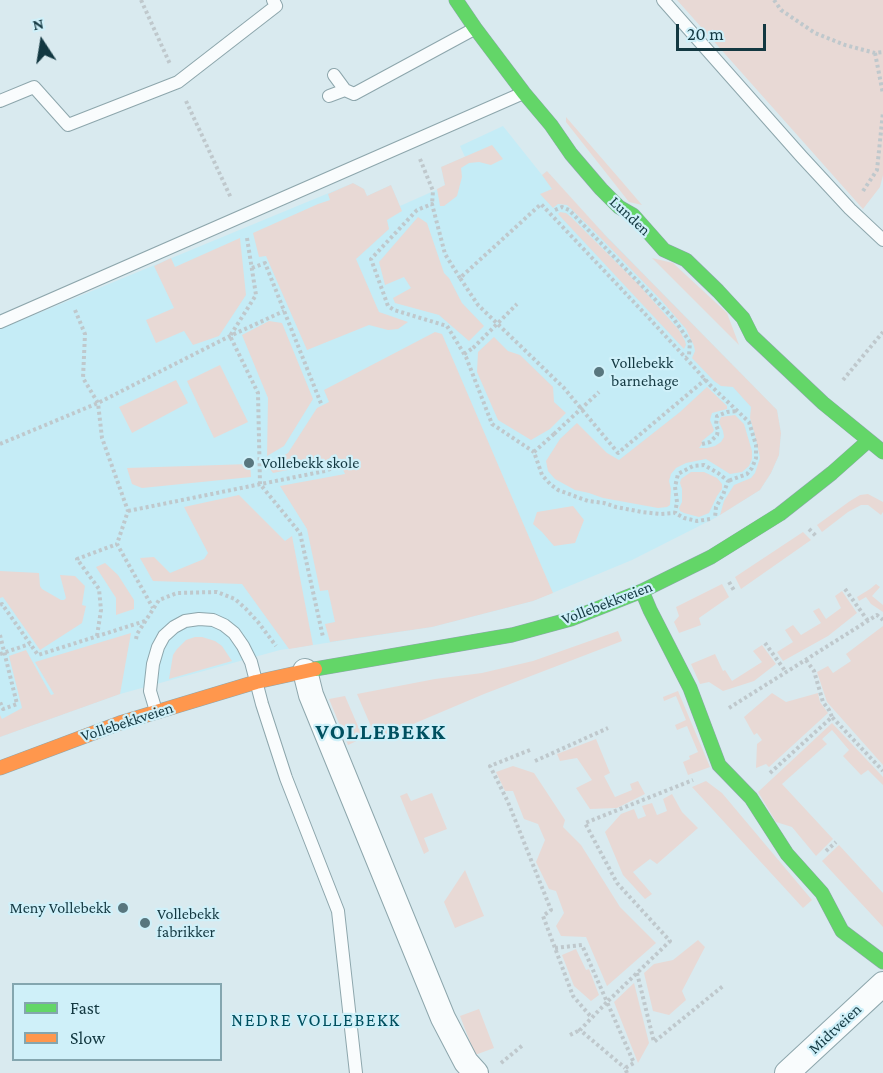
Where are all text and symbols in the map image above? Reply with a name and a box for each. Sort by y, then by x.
north arrow [12,12,72,72]
scale bar [679,12,769,50]
text: N [31,14,45,33]
text: 20 m [687,24,724,44]
street label: Lunden [606,192,654,240]
place label: Vollebekk barnehage [611,353,679,391]
marker: Vollebekk barnehage [592,365,606,379]
place label: Vollebekk skole [261,453,359,473]
marker: Vollebekk skole [242,456,256,470]
street label: Vollebekkveien [559,577,655,629]
street label: Vollebekkveien [78,698,176,746]
district label: VOLLEBEKK [315,719,447,745]
place label: Meny Vollebekk [9,898,111,918]
marker: Meny Vollebekk [116,901,130,915]
place label: Vollebekk fabrikker [157,904,219,942]
marker: Vollebekk fabrikker [138,916,152,930]
legend [12,983,222,1061]
text: Fast [70,998,100,1018]
street label: Midtveien [805,1000,865,1058]
district label: NEDRE VOLLEBEKK [231,1009,401,1031]
text: Slow [70,1028,105,1048]

